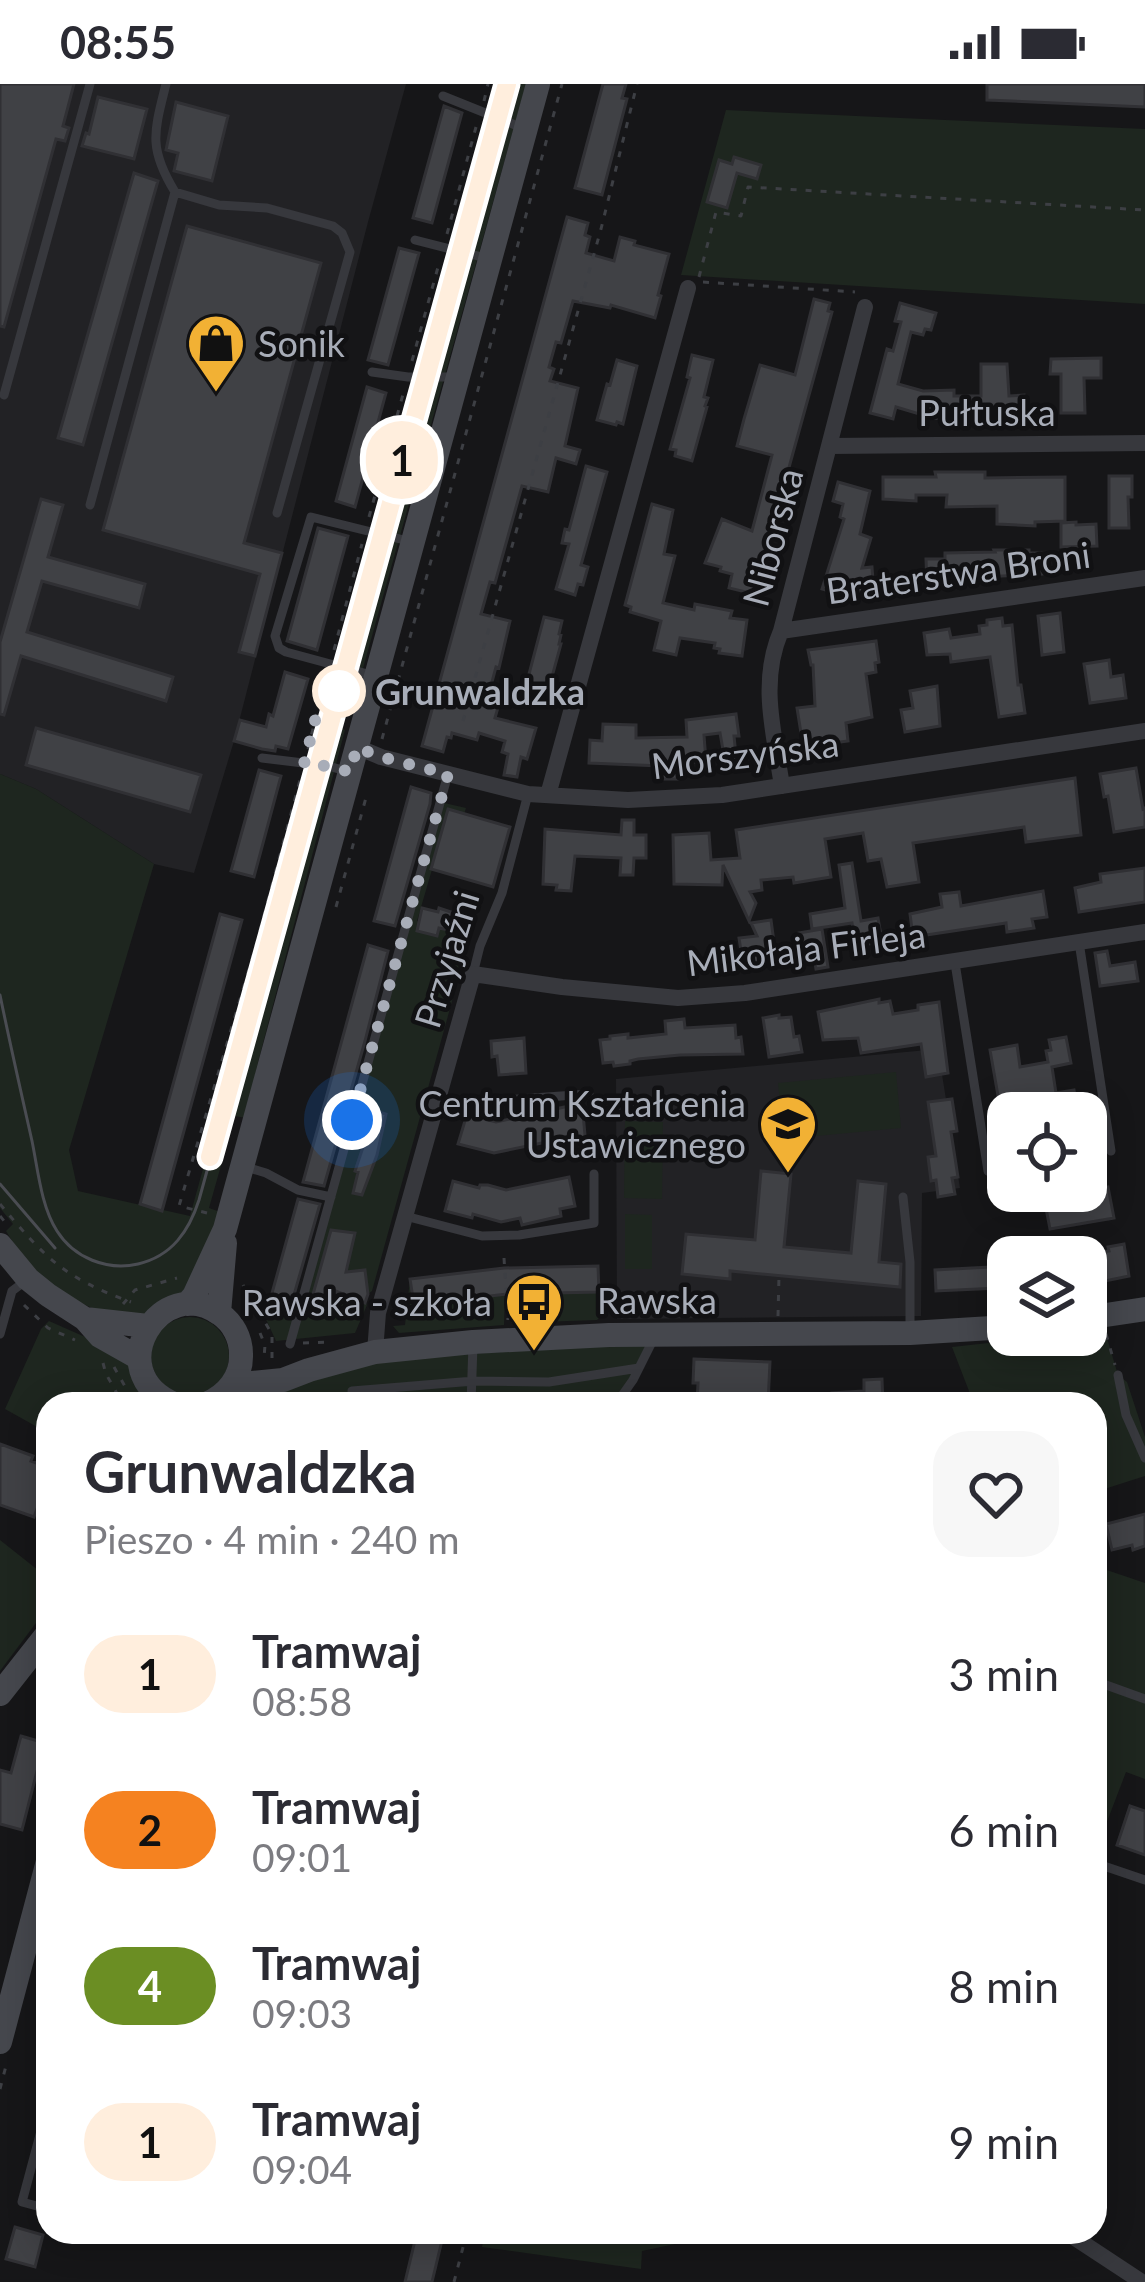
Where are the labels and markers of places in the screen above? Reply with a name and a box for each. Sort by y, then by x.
shop icon: Sonik [185,312,247,394]
place label: Sonik [258,321,346,365]
marker: Grunwaldzka [314,666,364,716]
place label: Grunwaldzka [375,669,585,713]
place label: Centrum Kształcenia Ustawicznego [419,1081,746,1166]
school or university icon: Centrum Kształcenia Ustawicznego [757,1093,819,1175]
bus stop icon: Rawska - szkoła [503,1271,565,1353]
place label: Rawska - szkoła [242,1280,492,1324]

